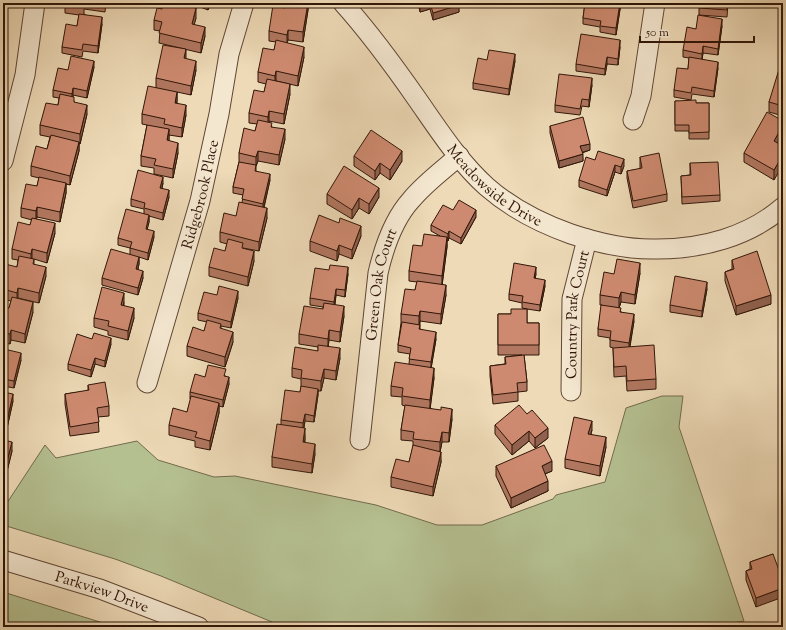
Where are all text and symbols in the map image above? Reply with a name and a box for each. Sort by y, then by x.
scale bar [640,18,754,44]
text: 50 m [645,24,669,42]
street label: Ridgebrook Place [177,138,225,252]
street label: Meadowside Drive [441,141,545,233]
street label: Green Oak Court [362,225,403,342]
street label: Country Park Court [562,248,596,379]
street label: Parkview Drive [52,567,151,619]

